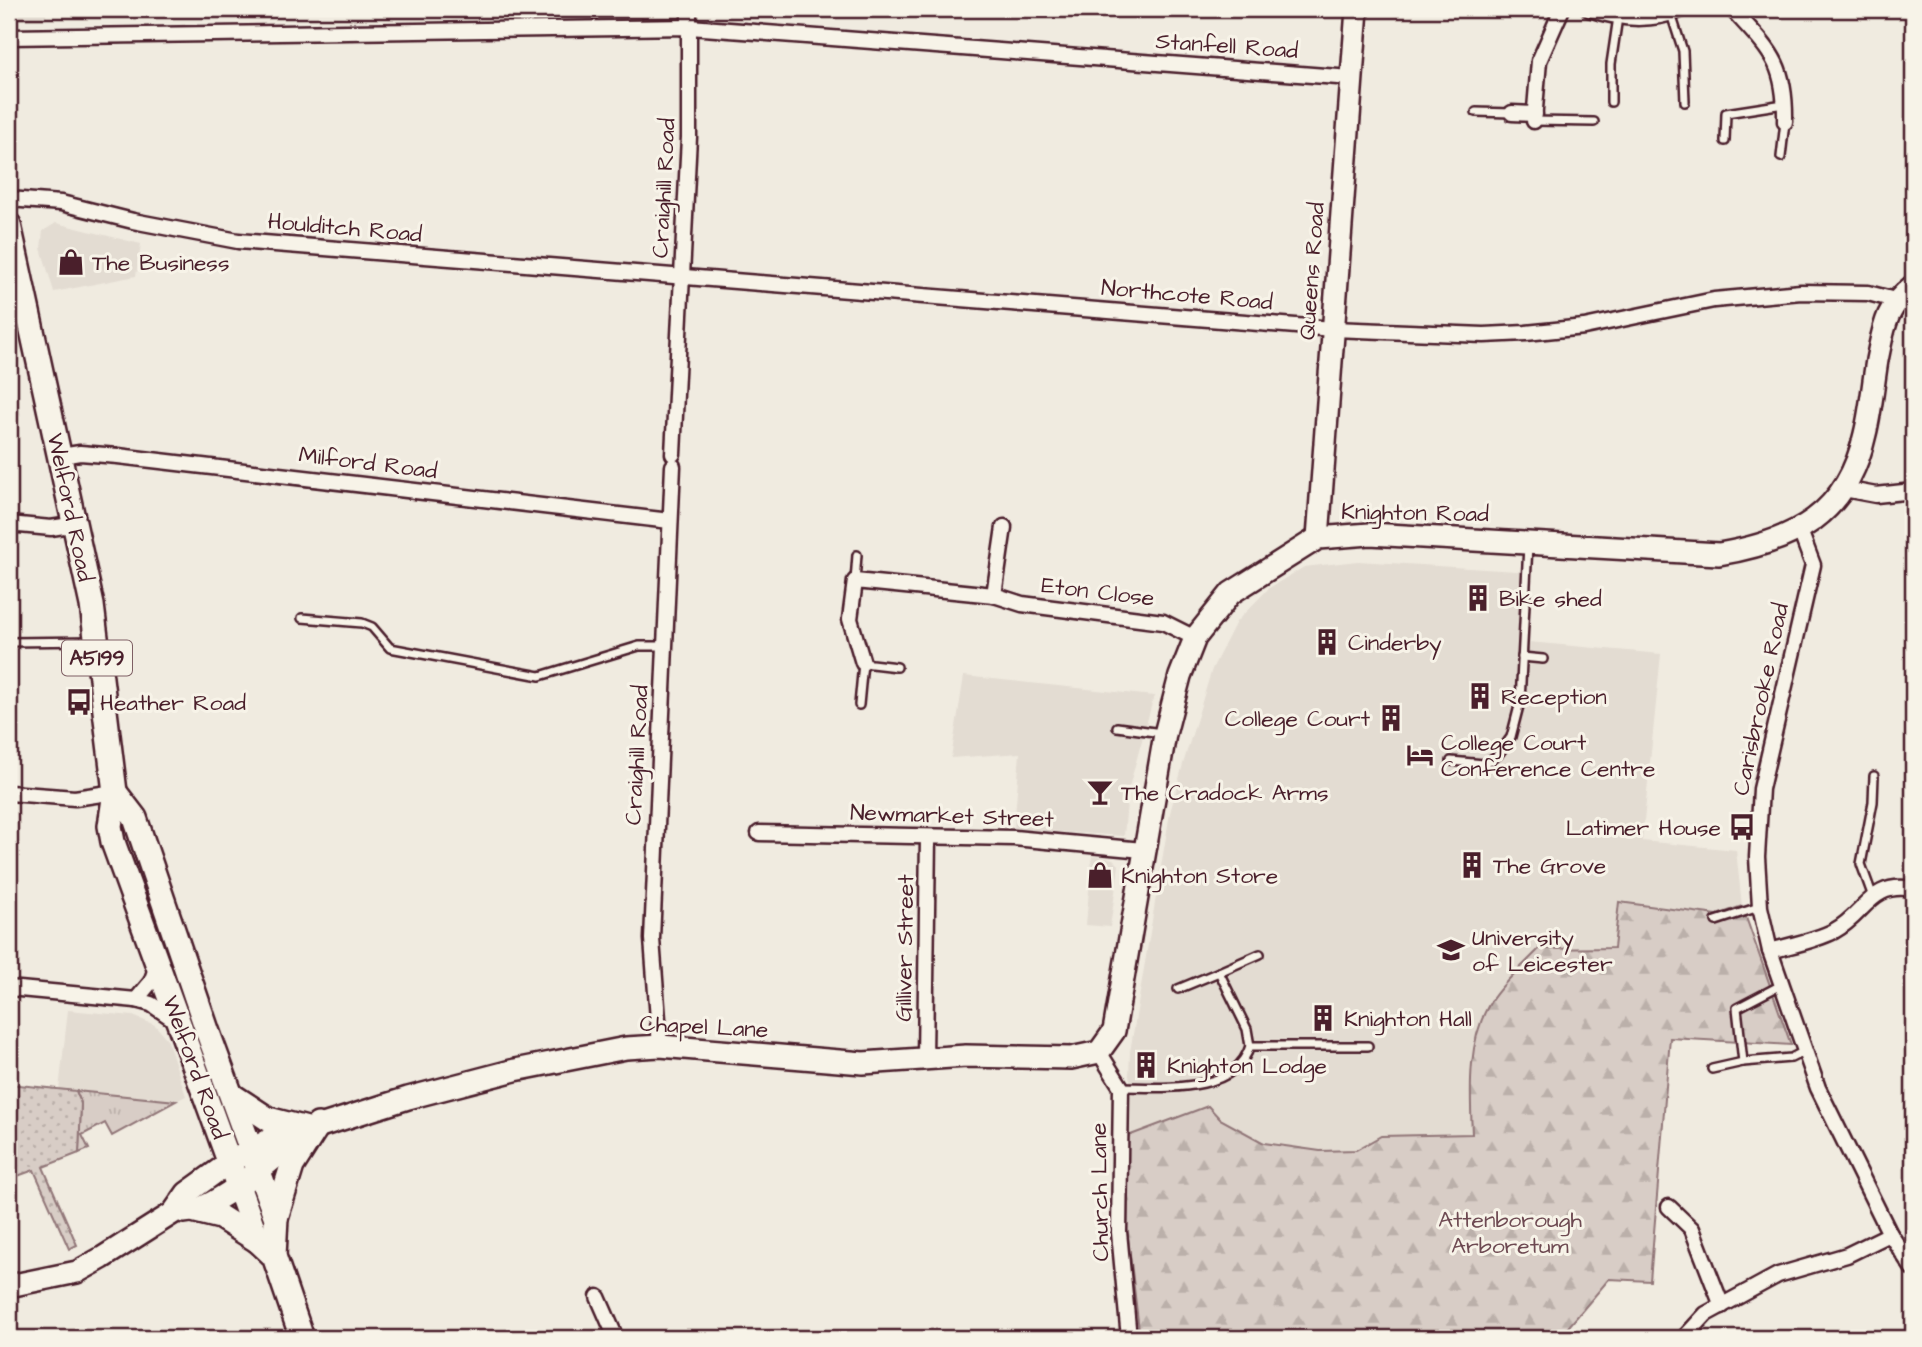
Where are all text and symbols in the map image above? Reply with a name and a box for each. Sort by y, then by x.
street label: Stanfell Road [1155,25,1299,67]
street label: Craighill Road [644,117,685,259]
street label: Queens Road [1291,201,1333,341]
street label: Houlditch Road [266,205,424,251]
shop icon: The Business [56,247,86,277]
place label: The Business [92,247,229,279]
street label: Northcote Road [1100,272,1274,318]
street label: Welford Road [39,430,101,584]
street label: Milford Road [297,439,439,487]
street label: Knighton Road [1341,496,1489,531]
street label: Eton Close [1040,569,1156,615]
building icon: Bike shed [1463,583,1493,613]
place label: Bike shed [1499,583,1602,615]
street label: Carisbrooke Road [1725,600,1797,798]
building icon: Cinderby [1312,627,1342,657]
place label: Cinderby [1348,627,1442,660]
road number: A5199 [62,640,132,676]
building icon: Reception [1465,681,1495,711]
place label: Reception [1501,681,1607,713]
street label: Craighill Road [617,684,658,826]
bus stop icon: Heather Road [64,687,94,717]
place label: Heather Road [100,687,246,719]
place label: College Court [1225,703,1371,736]
building icon: College Court [1376,703,1406,733]
place label: College Court Conference Centre [1441,727,1655,785]
hotel icon: College Court Conference Centre [1405,740,1435,770]
bar icon: The Cradock Arms [1085,777,1115,807]
place label: The Cradock Arms [1121,777,1329,809]
street label: Newmarket Street [850,796,1055,836]
place label: Latimer House [1566,812,1721,844]
bus stop icon: Latimer House [1727,812,1757,842]
building icon: The Grove [1457,850,1487,880]
place label: The Grove [1493,850,1606,882]
shop icon: Knighton Store [1085,860,1115,890]
place label: Knighton Store [1121,860,1278,893]
street label: Gilliver Street [888,873,922,1022]
place label: University of Leicester [1472,922,1613,980]
school or university icon: University of Leicester [1436,935,1466,965]
street label: Welford Road [154,991,236,1144]
building icon: Knighton Hall [1308,1003,1338,1033]
place label: Knighton Hall [1344,1003,1472,1036]
street label: Chapel Lane [639,1008,769,1046]
building icon: Knighton Lodge [1131,1050,1161,1080]
place label: Knighton Lodge [1167,1050,1327,1083]
street label: Church Lane [1083,1122,1117,1262]
park label: Attenborough Arboretum [1438,1204,1582,1262]

